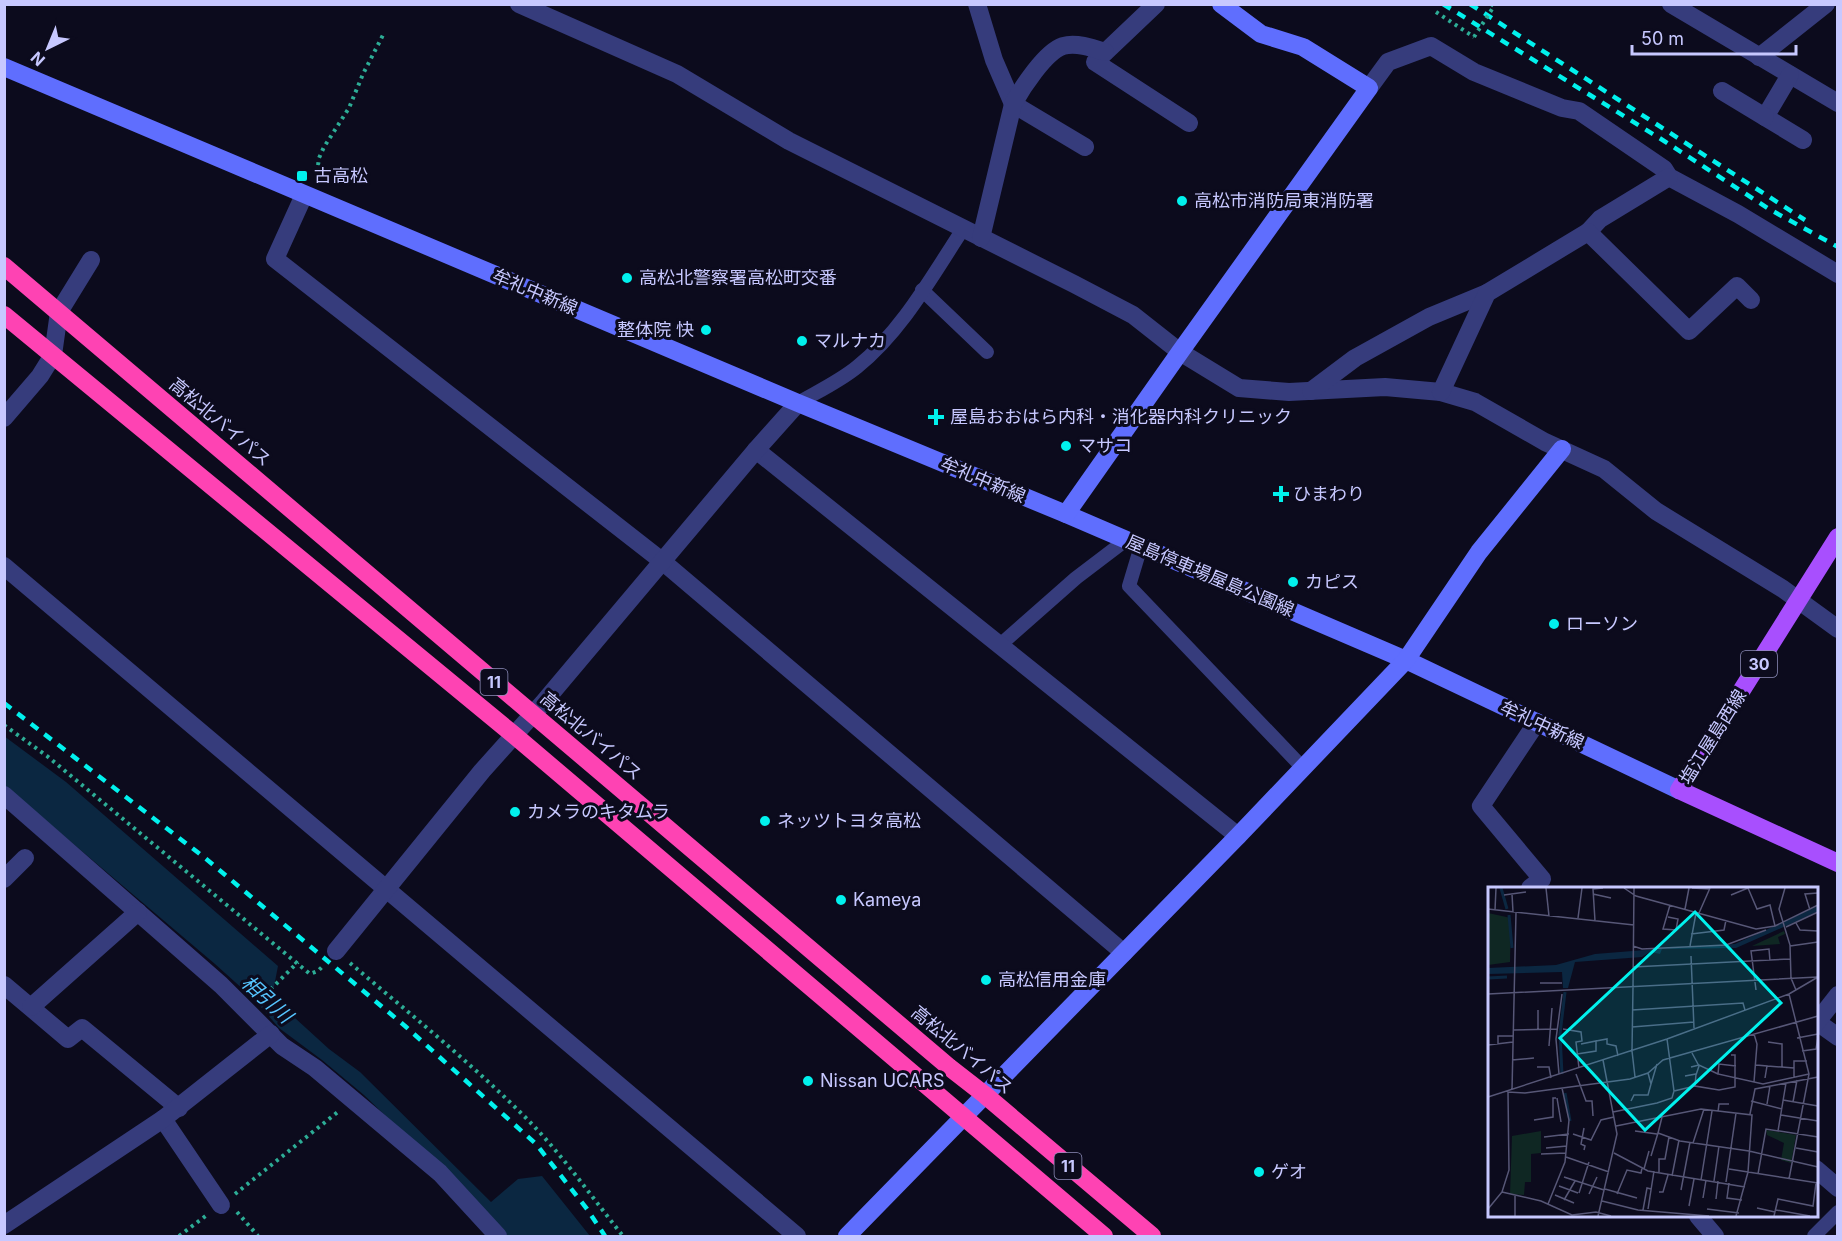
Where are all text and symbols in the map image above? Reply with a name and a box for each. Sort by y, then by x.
north arrow [18,18,78,78]
scale bar [1632,18,1796,56]
text: 50 m [1641,28,1684,49]
text: N [26,47,49,70]
place label: 古高松 [314,165,368,186]
marker: 古高松 [295,169,309,183]
place label: 高松市消防局東消防署 [1194,190,1374,211]
marker: 高松市消防局東消防署 [1175,194,1189,208]
street label: 牟礼中新線 [490,264,581,319]
place label: 高松北警察署高松町交番 [639,267,837,288]
marker: 高松北警察署高松町交番 [620,271,634,285]
place label: 整体院 快 [617,319,694,340]
marker: 整体院 快 [699,323,713,337]
place label: マルナカ [814,330,886,351]
marker: マルナカ [795,334,809,348]
street label: 高松北バイパス [165,373,275,470]
place label: 屋島おおはら内科・消化器内科クリニック [950,406,1292,427]
marker: 屋島おおはら内科・消化器内科クリニック [927,408,945,426]
place label: マサコ [1078,435,1132,456]
marker: マサコ [1059,439,1073,453]
street label: 牟礼中新線 [938,452,1029,507]
place label: ひまわり [1293,483,1365,504]
marker: ひまわり [1274,487,1288,501]
street label: 屋島停車場屋島公園線 [1123,531,1297,620]
place label: カピス [1305,571,1359,592]
marker: カピス [1286,575,1300,589]
place label: ローソン [1566,613,1638,634]
marker: ローソン [1547,617,1561,631]
road number: 30 [1741,651,1777,677]
road number: 11 [480,669,508,695]
street label: 塩江屋島西線 [1675,685,1750,788]
street label: 高松北バイパス [536,687,646,784]
street label: 牟礼中新線 [1497,696,1587,753]
place label: カメラのキタムラ [527,801,670,822]
marker: カメラのキタムラ [508,805,522,819]
place label: ネッツトヨタ高松 [777,810,921,831]
marker: ネッツトヨタ高松 [758,814,772,828]
inset map [1488,887,1818,1217]
place label: Kameya [853,889,921,910]
marker: Kameya [834,893,848,907]
place label: 高松信用金庫 [998,969,1106,990]
water label: 相引川 [237,970,299,1029]
marker: 高松信用金庫 [979,973,993,987]
street label: 高松北バイパス [907,1001,1017,1098]
place label: Nissan UCARS [820,1070,944,1091]
marker: Nissan UCARS [801,1074,815,1088]
road number: 11 [1054,1153,1082,1179]
place label: ゲオ [1271,1161,1307,1182]
marker: ゲオ [1252,1165,1266,1179]

